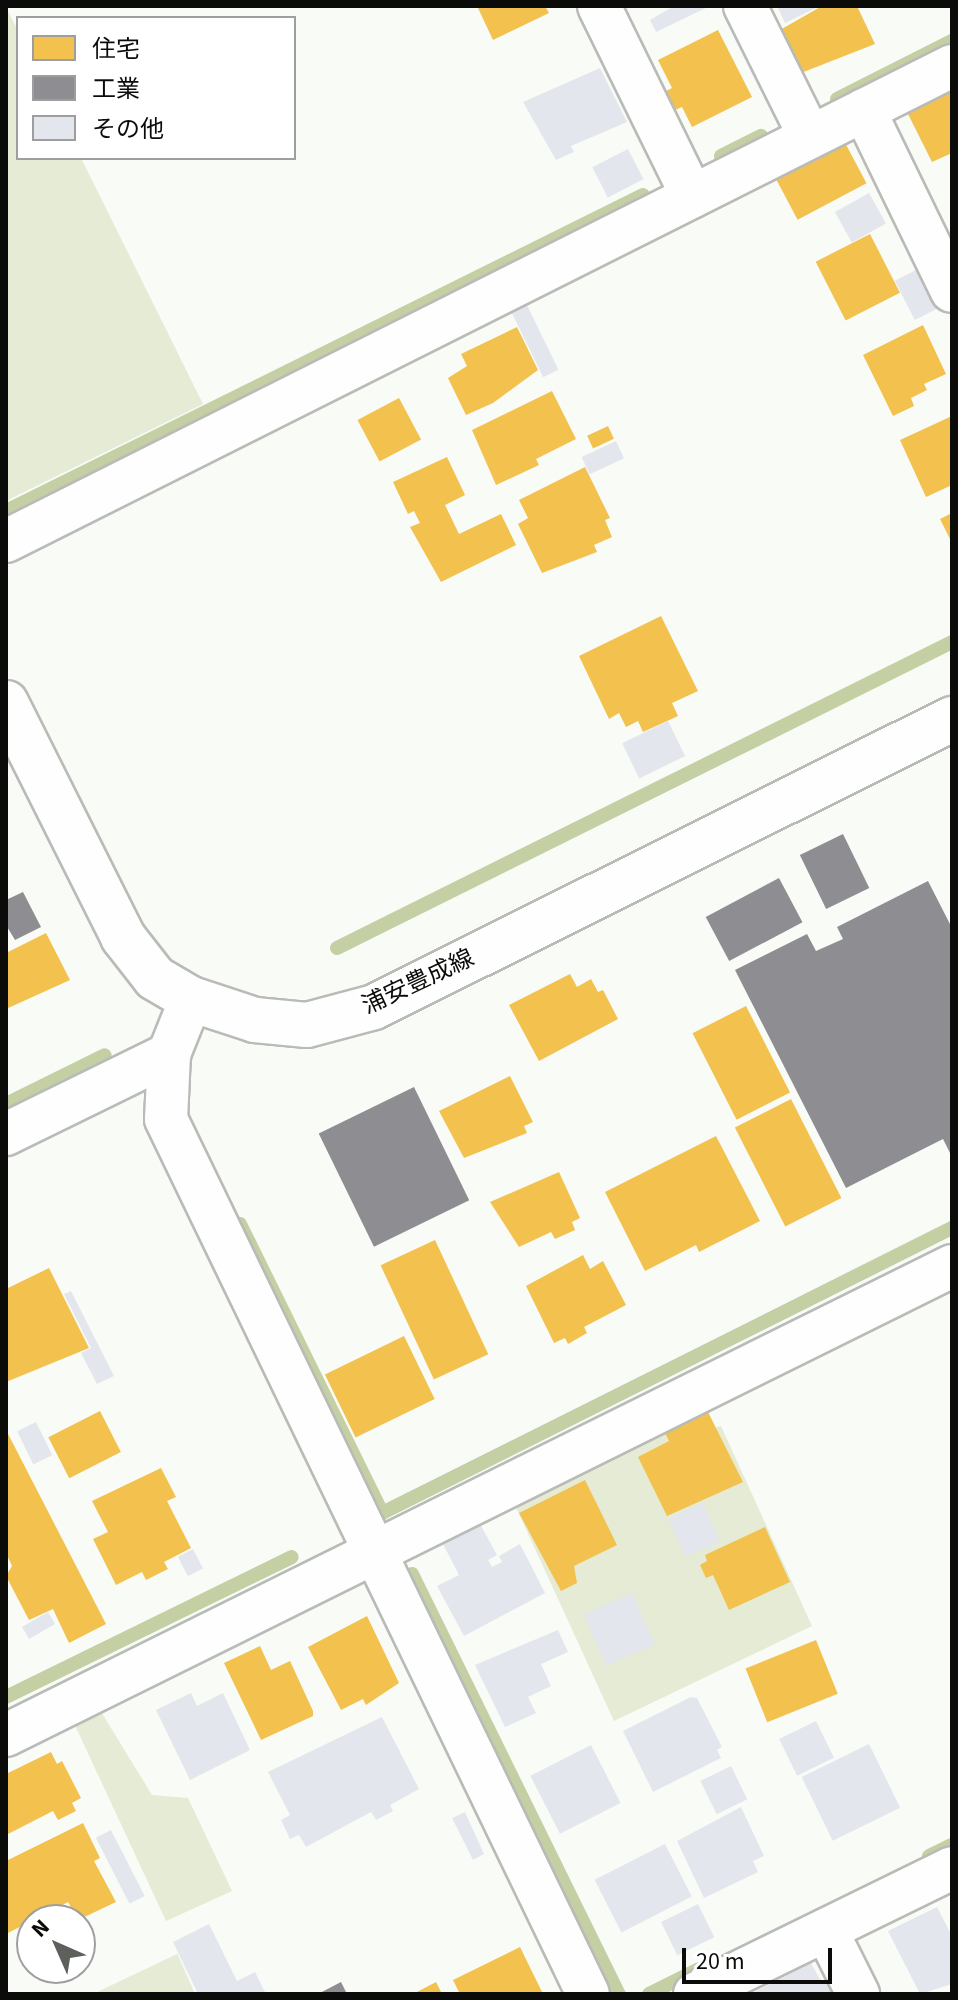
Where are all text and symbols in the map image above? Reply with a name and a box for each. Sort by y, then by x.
legend [16,16,296,160]
text: 住宅 [92,32,140,67]
text: 工業 [92,72,140,107]
text: その他 [92,112,164,147]
street label: 浦安豊成線 [358,944,478,1020]
north arrow [16,1904,96,1984]
text: N [24,1912,57,1945]
scale bar [686,1932,836,1982]
text: 20 m [696,1944,745,1979]

